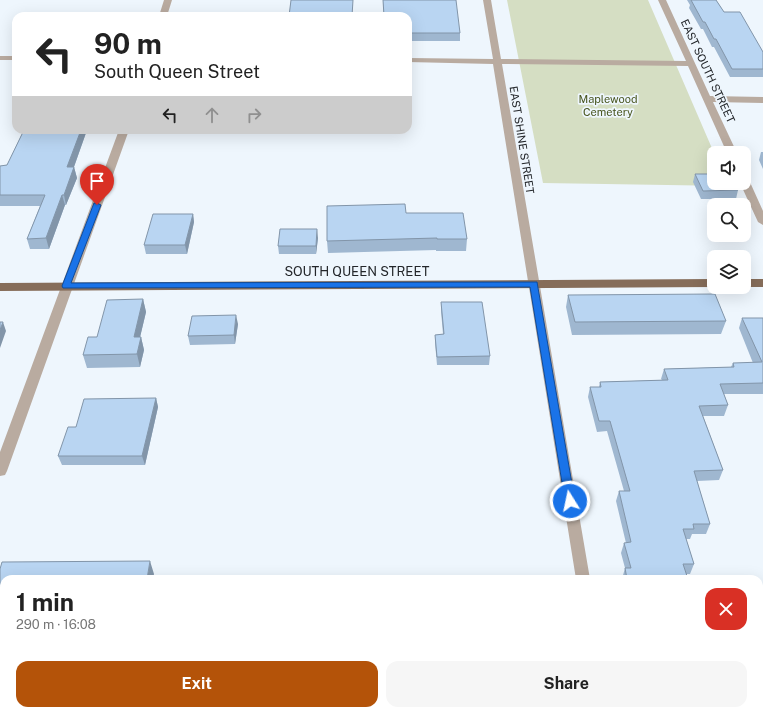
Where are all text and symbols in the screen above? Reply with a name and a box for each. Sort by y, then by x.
street label: EAST SOUTH STREET [679,17,737,125]
text: 90 m [94,27,162,60]
icon: left [28,28,80,80]
text: South Queen Street [94,61,260,82]
street label: EAST SHINE STREET [508,85,537,195]
park label: Maplewood Cemetery [578,93,638,118]
icon: left [159,104,181,126]
icon: ahead [201,104,223,126]
icon: right [243,104,265,126]
map controls [707,146,751,294]
button: sound [707,146,751,190]
pin [80,164,114,205]
icon: arrive [86,170,108,192]
button: search [707,198,751,242]
button: layers [707,250,751,294]
street label: SOUTH QUEEN STREET [285,264,430,279]
position arrow [549,480,591,522]
text: 1 min [16,588,74,616]
button: close [705,588,747,630]
text: 290 m · 16:08 [16,617,96,632]
button: Exit [16,661,378,707]
button: Share [386,661,747,707]

